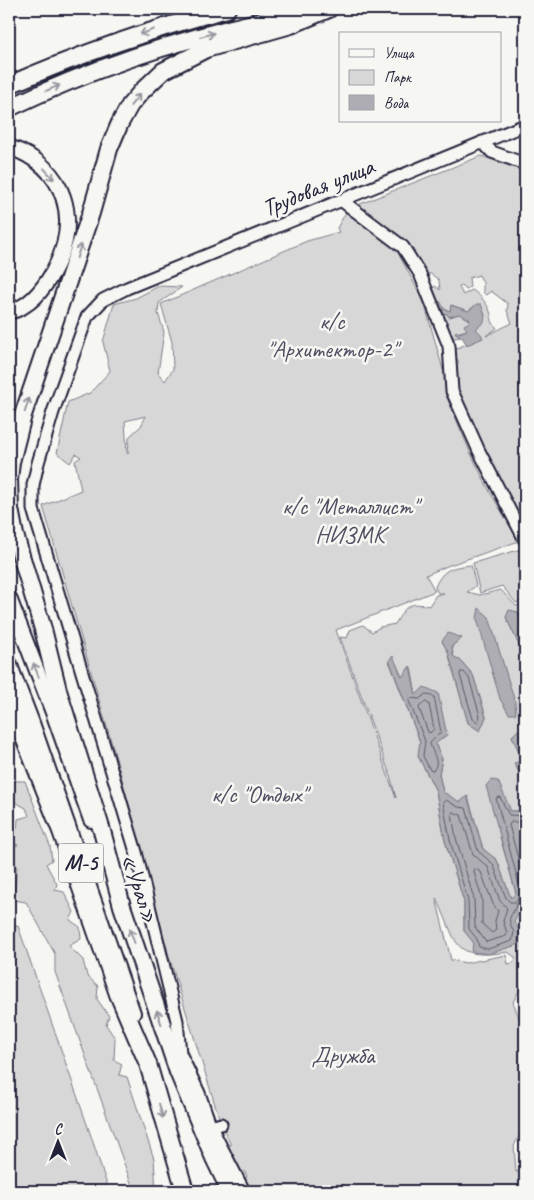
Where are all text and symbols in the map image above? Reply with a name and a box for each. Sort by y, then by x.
one-way arrow [140,28,155,37]
one-way arrow [198,30,214,39]
legend [339,32,502,122]
text: Улица [384,44,415,63]
text: Парк [384,68,412,87]
one-way arrow [45,83,60,93]
one-way arrow [130,93,141,106]
text: Вода [384,94,409,113]
street label: Трудовая улица [258,150,380,223]
one-way arrow [43,167,55,180]
one-way arrow [75,244,84,259]
park label: к/с "Архитектор-2" [267,306,403,364]
one-way arrow [22,397,32,413]
park label: к/с "Металлист" НИЗМК [282,491,423,549]
one-way arrow [31,663,41,678]
park label: к/с "Отдых" [211,779,312,809]
road number: М-5 [58,844,104,882]
street label: «Урал» [114,849,166,927]
one-way arrow [127,929,136,944]
one-way arrow [154,1009,163,1025]
park label: Дружба [312,1040,376,1070]
one-way arrow [157,1103,167,1119]
north arrow [32,1118,82,1168]
text: С [55,1121,64,1138]

